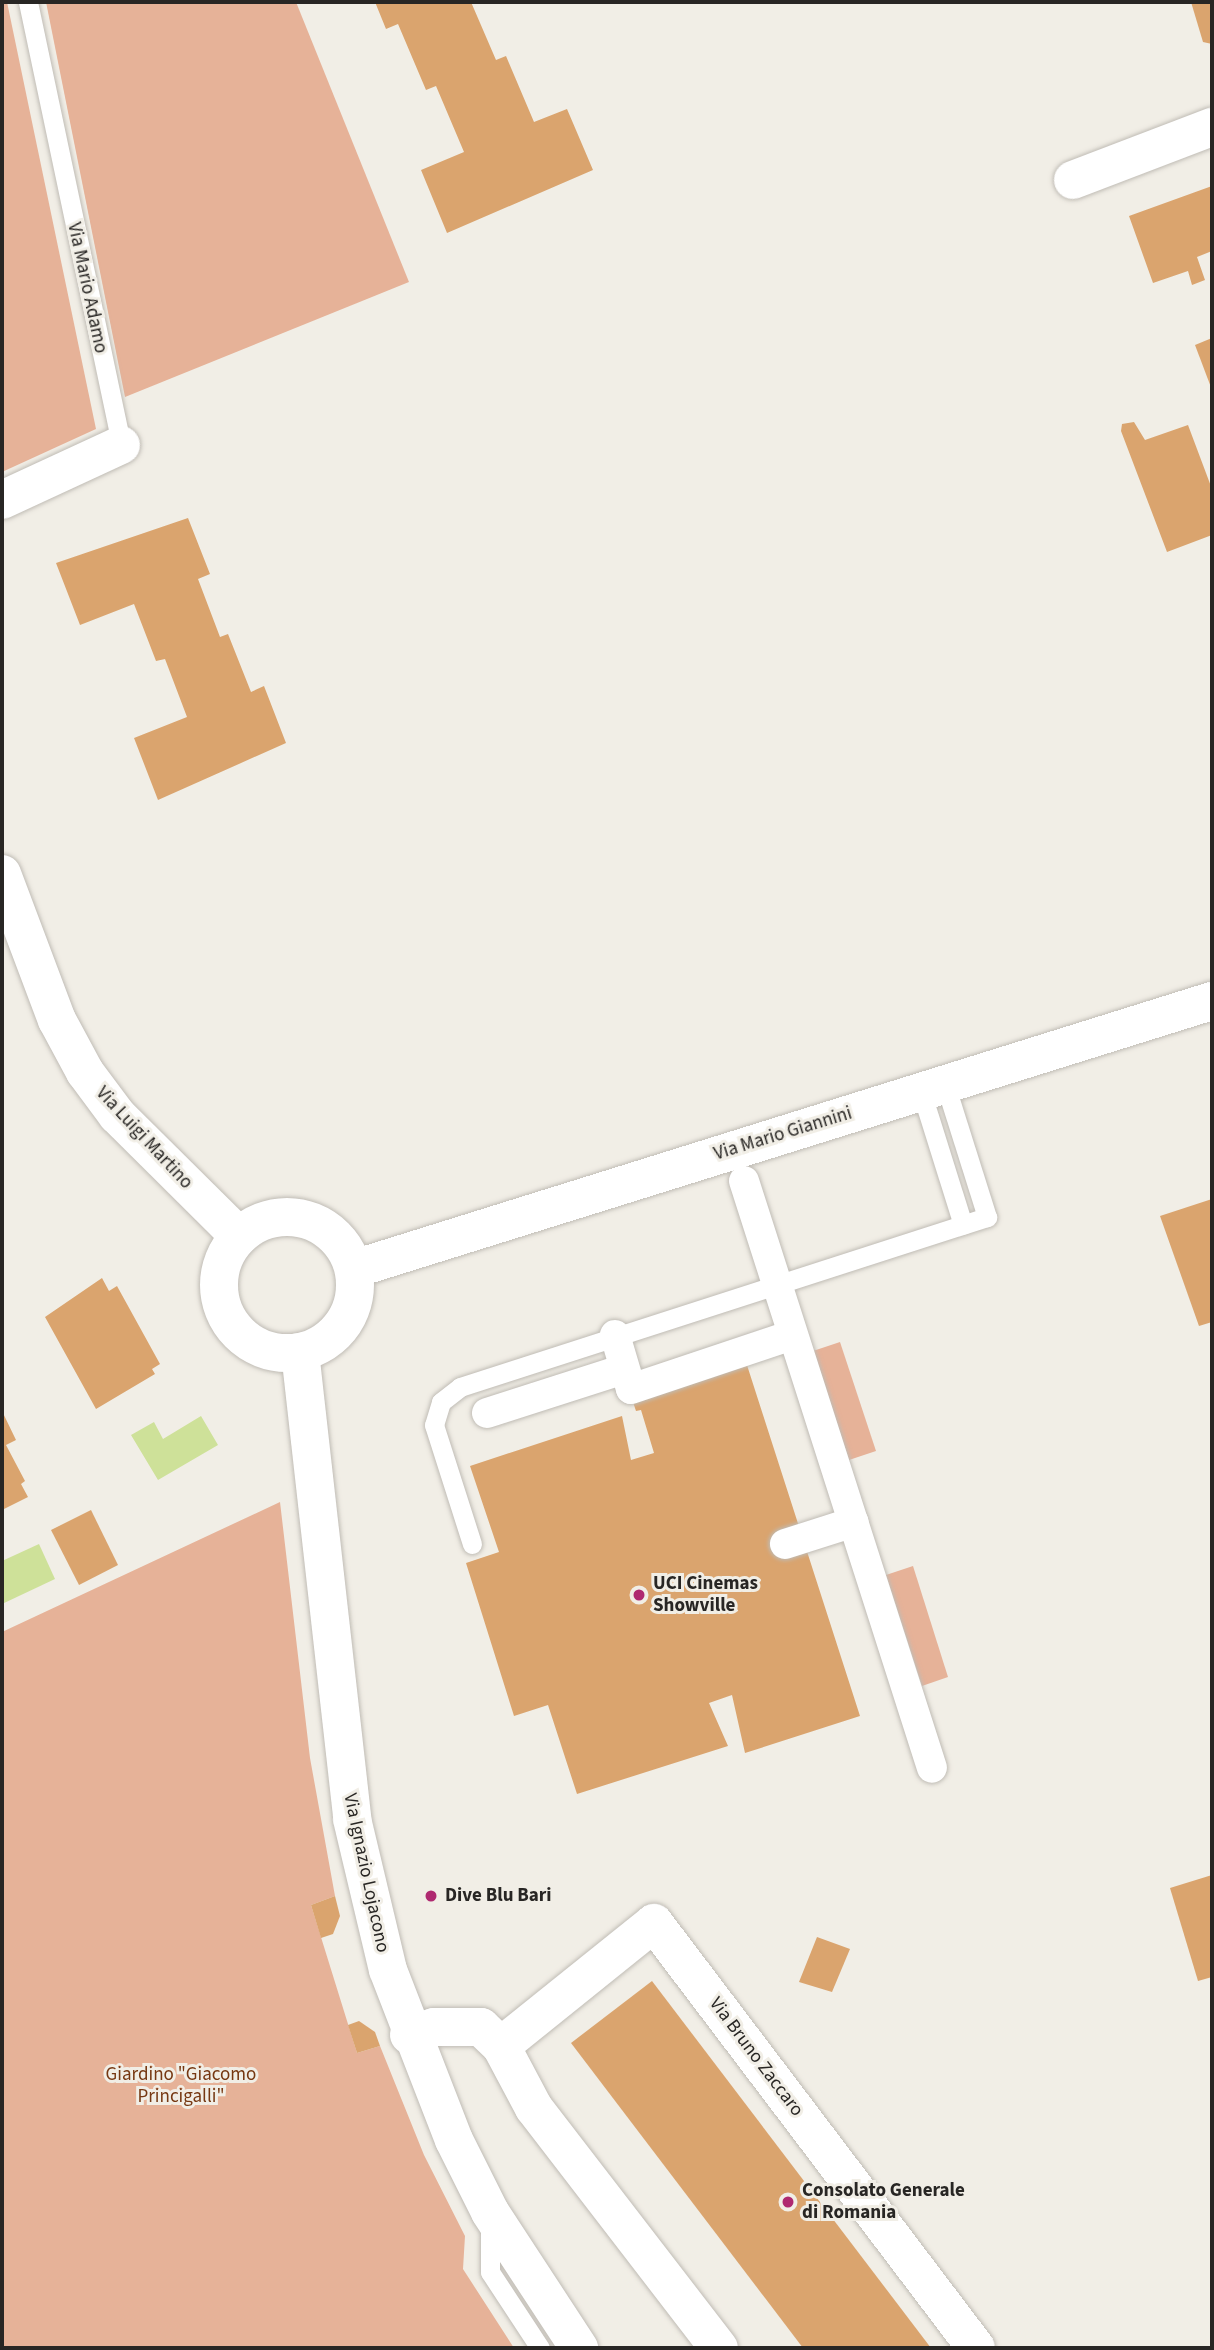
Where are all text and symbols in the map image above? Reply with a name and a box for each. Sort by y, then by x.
street label: Via Mario Adamo [62,221,112,355]
street label: Via Luigi Martino [91,1082,197,1194]
street label: Via Mario Giannini [711,1102,855,1166]
place label: UCI Cinemas Showville [653,1573,758,1617]
marker: UCI Cinemas Showville [631,1587,647,1603]
street label: Via Ignazio Lojacono [338,1791,394,1955]
place label: Dive Blu Bari [445,1885,552,1907]
marker: Dive Blu Bari [423,1888,439,1904]
street label: Via Bruno Zaccaro [704,1993,808,2121]
park label: Giardino "Giacomo Princigalli" [106,2064,256,2108]
place label: Consolato Generale di Romania [802,2180,965,2224]
marker: Consolato Generale di Romania [780,2194,796,2210]

